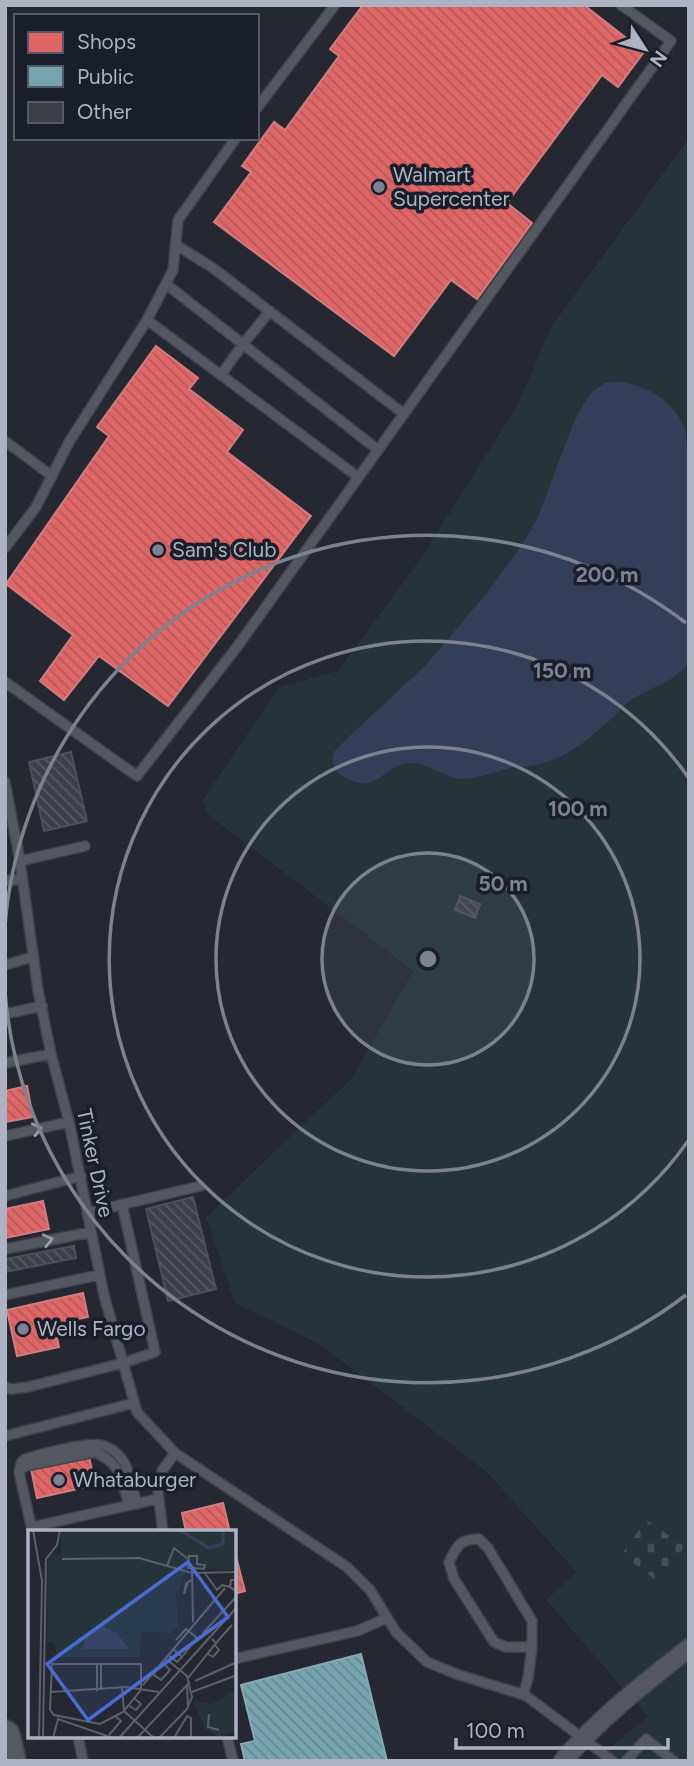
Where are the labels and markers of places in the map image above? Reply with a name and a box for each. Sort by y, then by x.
place label: Walmart Supercenter [393,162,510,211]
marker: Walmart Supercenter [371,179,387,195]
place label: Sam's Club [172,537,276,562]
marker: Sam's Club [150,542,166,558]
centre of rings [416,947,440,971]
place label: Wells Fargo [37,1316,146,1341]
marker: Wells Fargo [15,1321,31,1337]
place label: Whataburger [73,1467,196,1492]
marker: Whataburger [51,1472,67,1488]

